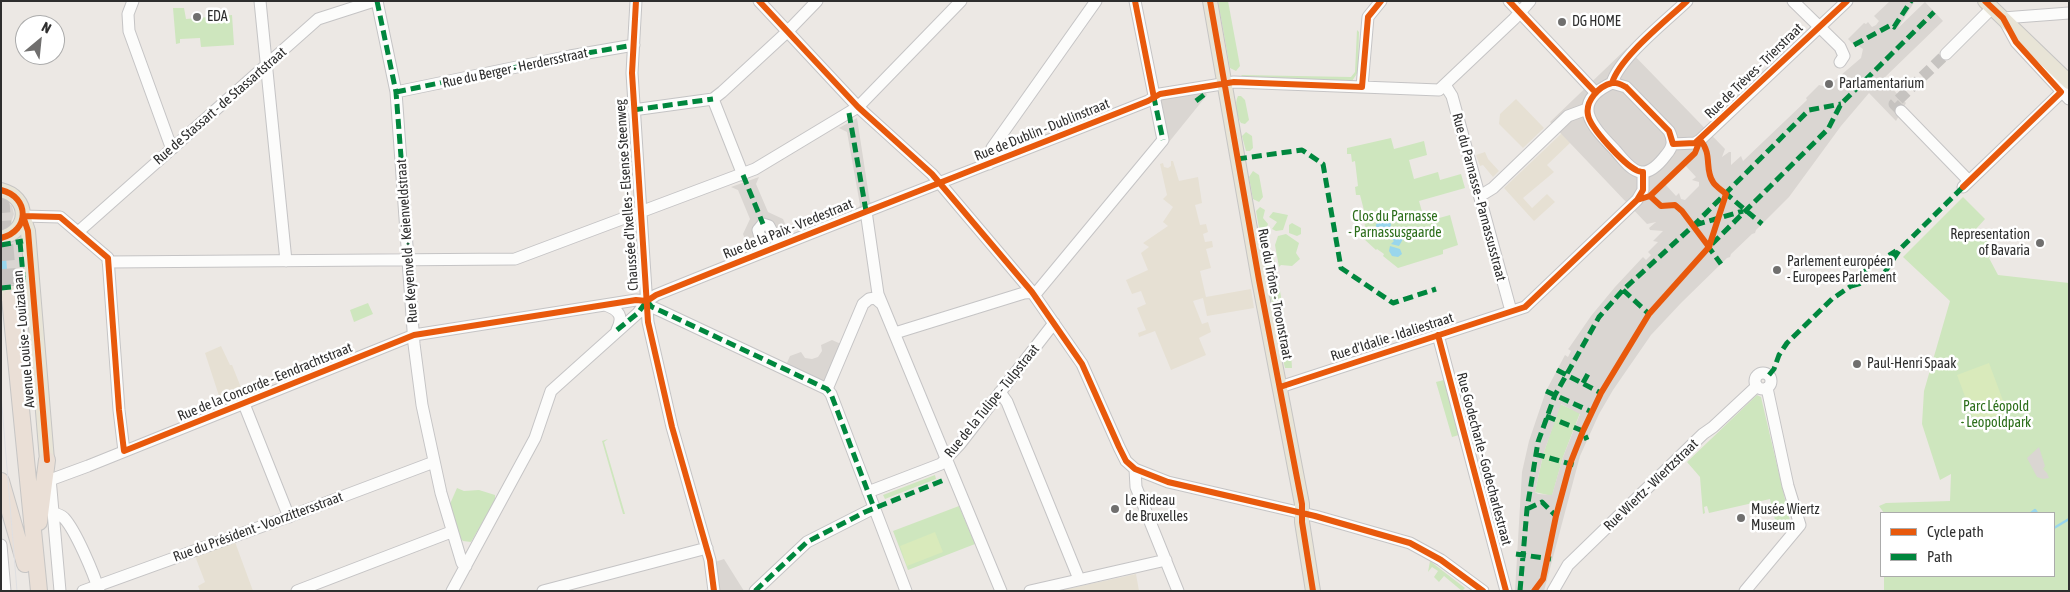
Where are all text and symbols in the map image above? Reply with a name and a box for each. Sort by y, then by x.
place label: EDA [207,9,228,25]
marker: EDA [191,11,203,23]
place label: DG HOME [1572,14,1621,30]
north arrow [15,15,65,65]
marker: DG HOME [1556,16,1568,28]
text: N [39,19,54,37]
street label: Rue de Trèves - Trierstraat [1701,20,1807,122]
street label: Rue de Stassart - de Stassartstraat [150,44,290,168]
street label: Rue du Berger - Herdersstraat [441,44,589,92]
place label: Parlamentarium [1839,76,1924,92]
marker: Parlamentarium [1823,78,1835,90]
street label: Rue de Dublin - Dublinstraat [972,95,1112,165]
street label: Chaussée d'Ixelles - Elsense Steenweg [612,99,642,291]
street label: Rue du Parnasse - Parnassusstraat [1448,111,1510,283]
street label: Rue Keyenveld - Keienveldstraat [393,158,421,324]
street label: Rue de la Paix - Vredestraat [721,195,855,263]
park label: Clos du Parnasse - Parnassusgaarde [1348,209,1442,242]
street label: Rue du Trône - Troonstraat [1254,227,1296,361]
place label: Representation of Bavaria [1950,227,2030,260]
marker: Representation of Bavaria [2034,237,2046,249]
place label: Parlement européen - Europees Parlement [1787,254,1896,286]
marker: Parlement européen - Europees Parlement [1771,264,1783,276]
street label: Avenue Louise - Louizalaan [10,269,38,409]
street label: Rue d'Idalie - Idaliestraat [1328,309,1456,365]
street label: Rue de la Concorde - Eendrachtstraat [175,339,355,425]
street label: Rue de la Tulipe - Tulpstraat [941,341,1043,461]
place label: Paul-Henri Spaak [1867,356,1956,372]
marker: Paul-Henri Spaak [1851,358,1863,370]
street label: Rue Godecharle - Godecharlestraat [1453,371,1515,547]
park label: Parc Léopold - Leopoldpark [1961,399,2031,432]
street label: Rue Wiertz - Wiertzstraat [1600,436,1702,534]
street label: Rue du Président - Voorzittersstraat [171,488,345,566]
place label: Le Rideau de Bruxelles [1125,493,1188,526]
place label: Musée Wiertz Museum [1751,502,1819,534]
marker: Le Rideau de Bruxelles [1109,503,1121,515]
marker: Musée Wiertz Museum [1735,512,1747,524]
legend [1880,512,2055,577]
text: Cycle path [1927,523,1984,540]
text: Path [1927,548,1953,565]

